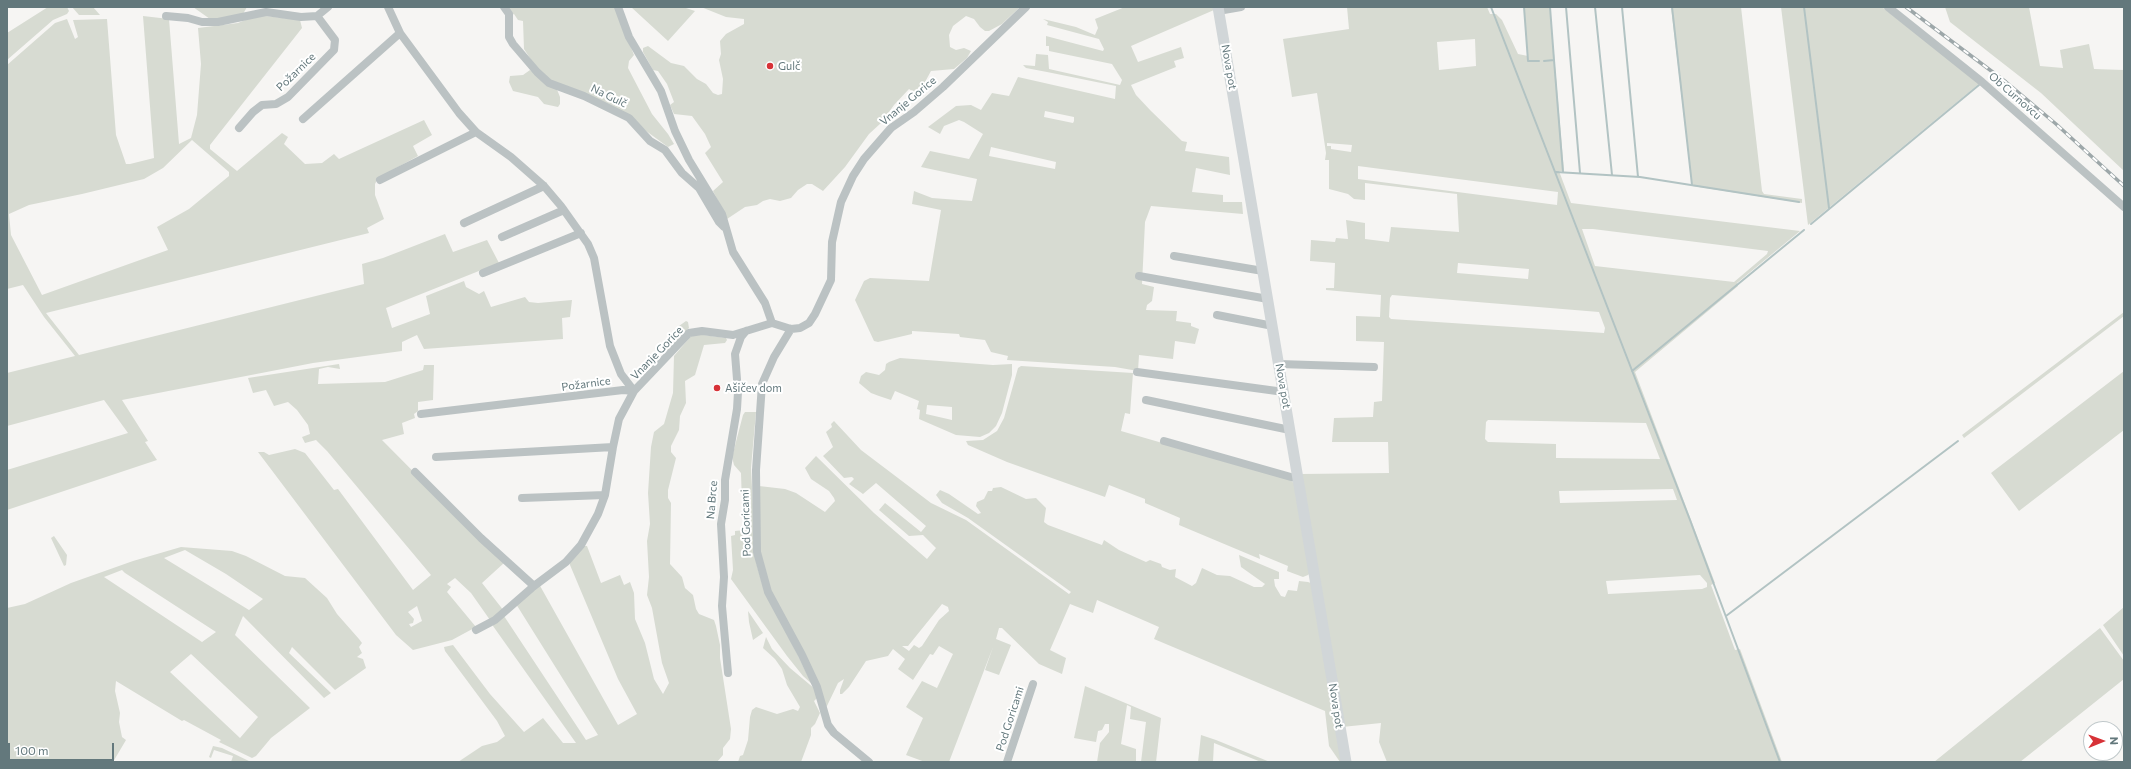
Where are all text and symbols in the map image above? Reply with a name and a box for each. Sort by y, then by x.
street label: Nova pot [1219,43,1239,91]
street label: Požarnice [274,50,318,94]
place label: Gulč [778,59,800,73]
marker: Gulč [765,61,775,71]
street label: Ob Curnovcu [1986,70,2044,122]
street label: Vnanje Gorice [877,74,939,128]
street label: Na Gulč [589,82,629,110]
street label: Vnanje Gorice [628,324,686,382]
street label: Nova pot [1273,362,1293,410]
street label: Požarnice [561,374,611,394]
place label: Ašičev dom [725,381,782,395]
marker: Ašičev dom [712,383,722,393]
street label: Na Brce [704,480,720,520]
street label: Pod Goricami [738,489,754,557]
street label: Nova pot [1326,682,1346,730]
street label: Pod Goricami [993,685,1027,753]
north arrow [2083,721,2123,761]
scale bar [10,735,116,761]
text: N [2108,737,2121,745]
text: 100 m [15,743,49,757]

